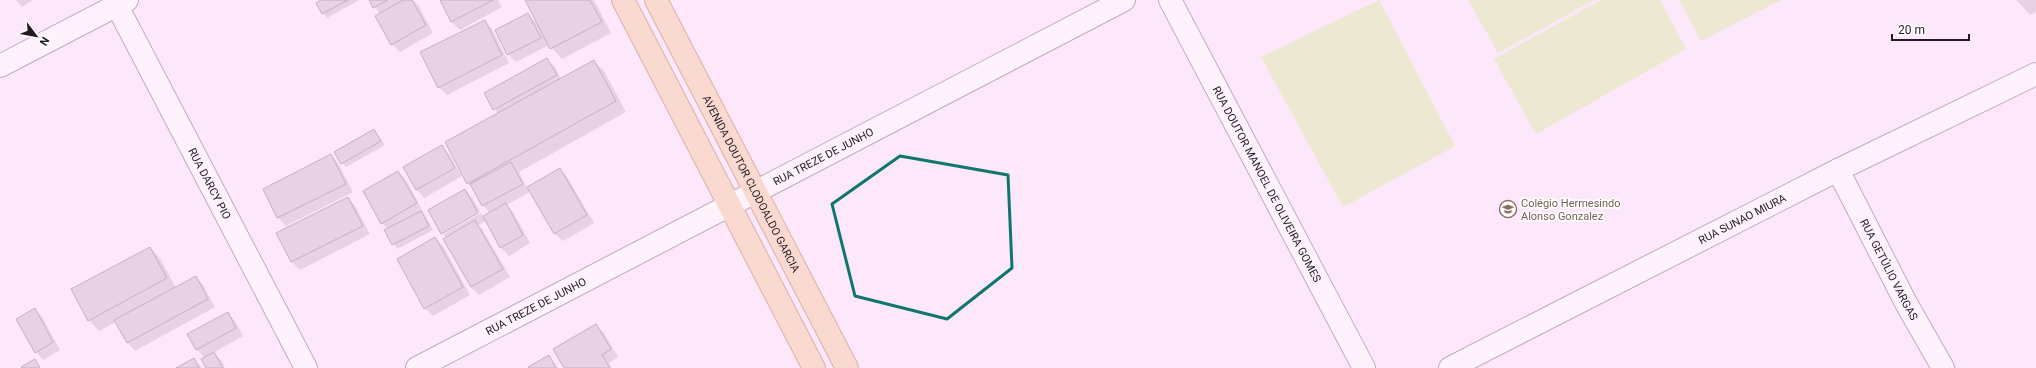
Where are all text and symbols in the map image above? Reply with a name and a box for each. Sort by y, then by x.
north arrow [16,16,56,56]
scale bar [1892,16,1969,42]
text: 20 m [1898,23,1925,37]
text: N [36,34,52,48]
street label: RUA DOUTOR MANOEL DE OLIVEIRA GOMES [1210,84,1324,285]
street label: AVENIDA DOUTOR CLODOALDO GARCIA [700,93,803,276]
street label: RUA TREZE DE JUNHO [771,125,876,188]
street label: RUA DARCY PIO [185,146,233,222]
street label: RUA SUNAO MIURA [1696,191,1789,247]
place label: Colégio Hermesindo Alonso Gonzalez [1521,197,1621,223]
school or university icon: Colégio Hermesindo Alonso Gonzalez [1498,199,1518,219]
street label: RUA GETÚLIO VARGAS [1857,217,1921,323]
street label: RUA TREZE DE JUNHO [484,275,589,338]

